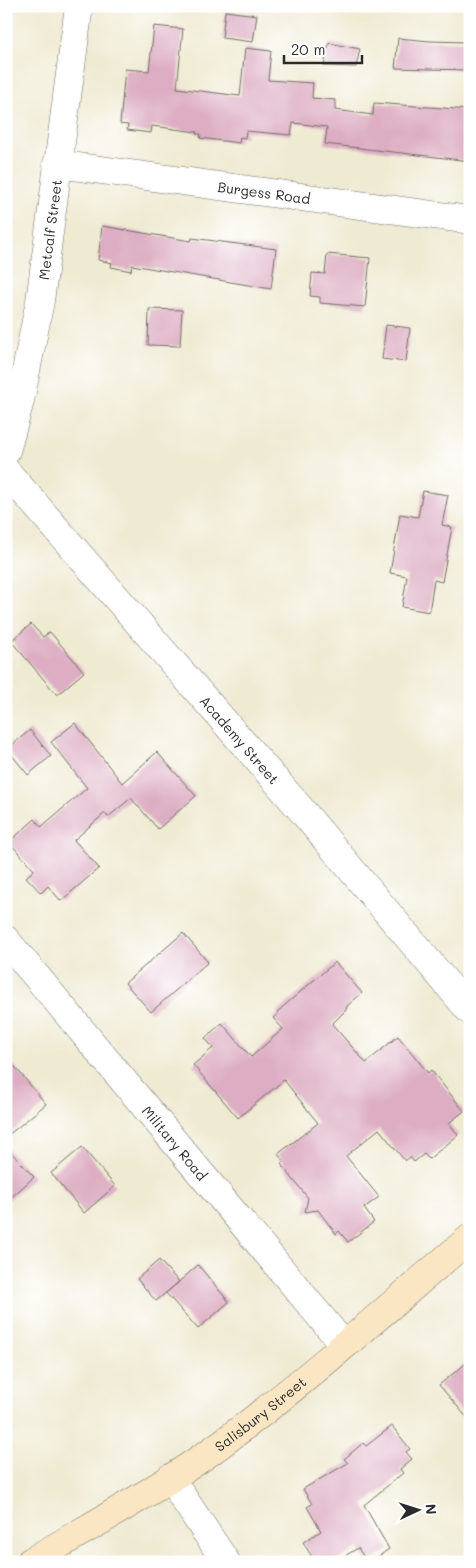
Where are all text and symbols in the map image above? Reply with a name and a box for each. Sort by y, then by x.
scale bar [284,32,361,64]
text: 20 m [291,39,325,59]
street label: Burgess Road [217,176,312,208]
street label: Metcalf Street [33,178,65,281]
street label: Academy Street [196,691,284,788]
street label: Military Road [138,1101,212,1184]
street label: Salisbury Street [210,1372,310,1455]
north arrow [394,1486,444,1536]
text: N [422,1503,441,1515]

